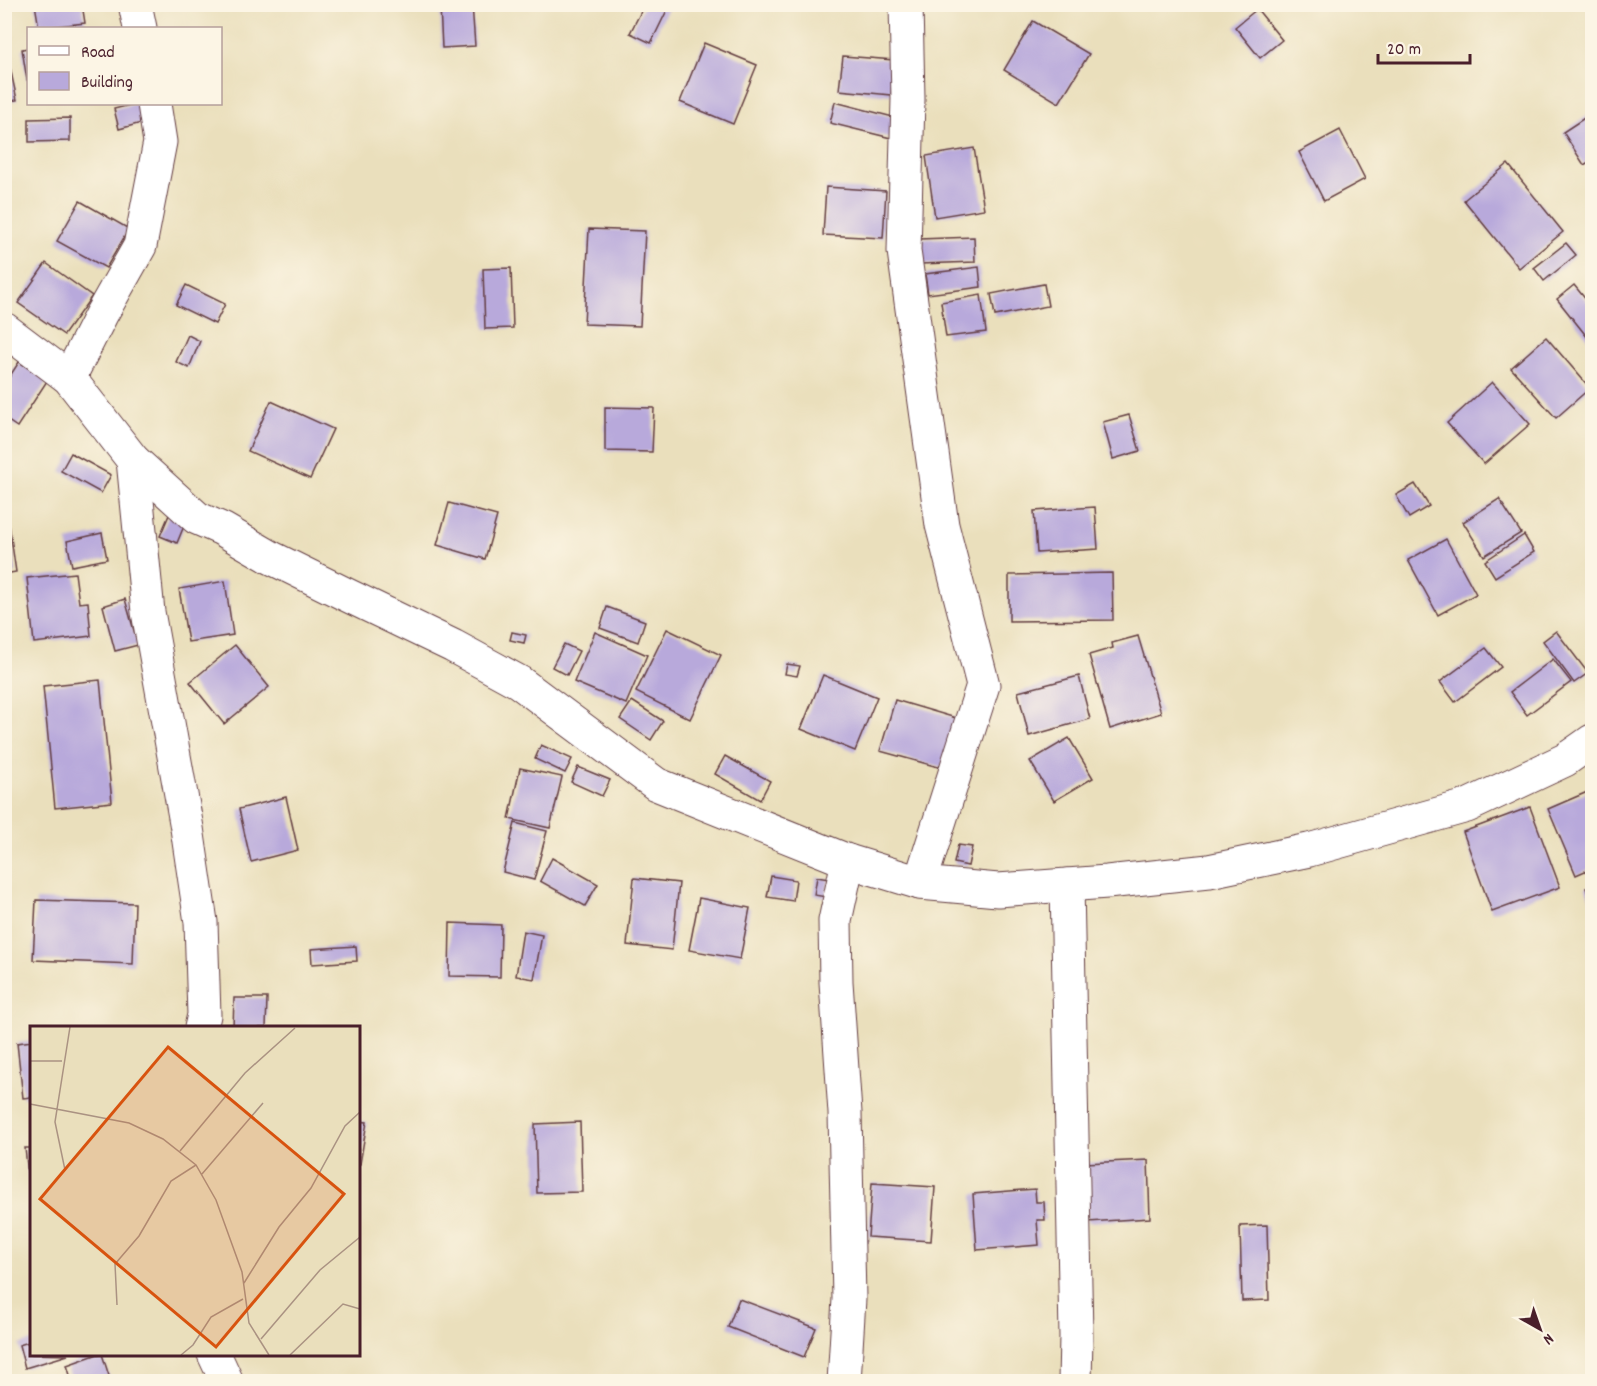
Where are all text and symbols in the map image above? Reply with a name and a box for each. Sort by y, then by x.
legend [27,27,222,105]
scale bar [1378,27,1470,65]
text: 20 m [1387,38,1421,63]
text: Road [81,41,115,66]
text: Building [81,71,133,96]
inset map [30,1026,360,1356]
north arrow [1510,1299,1570,1359]
text: N [1538,1327,1558,1350]

